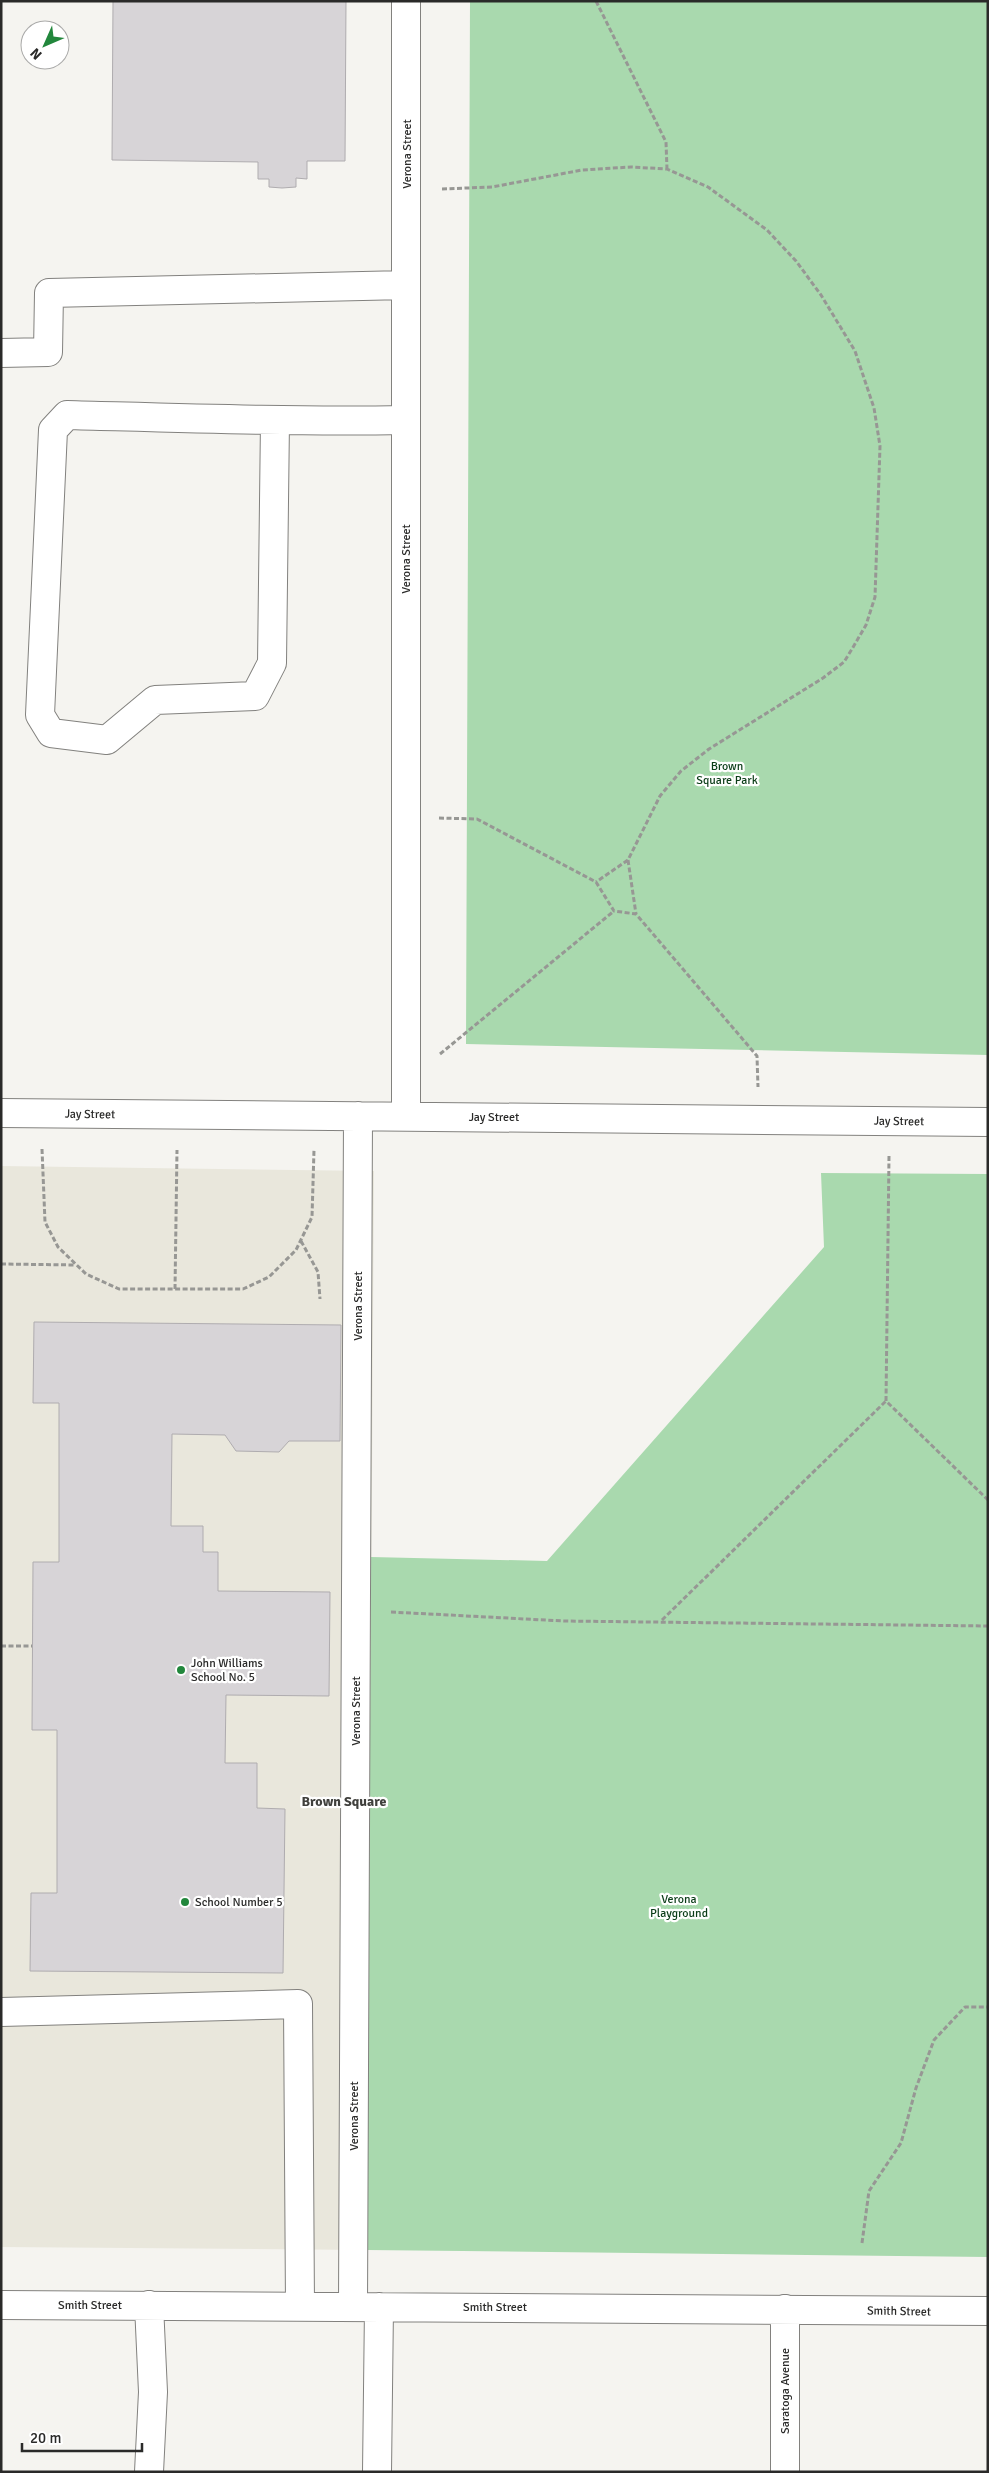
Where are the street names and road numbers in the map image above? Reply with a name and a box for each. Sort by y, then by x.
street label: Verona Street [400,119,415,189]
street label: Verona Street [399,524,414,594]
street label: Jay Street [65,1107,115,1122]
street label: Jay Street [469,1110,519,1125]
street label: Jay Street [874,1114,924,1129]
street label: Verona Street [351,1271,366,1341]
street label: Verona Street [349,1676,364,1746]
street label: Verona Street [347,2081,362,2151]
street label: Smith Street [58,2298,122,2313]
street label: Smith Street [463,2300,527,2315]
street label: Smith Street [867,2303,931,2320]
street label: Saratoga Avenue [778,2348,793,2434]

